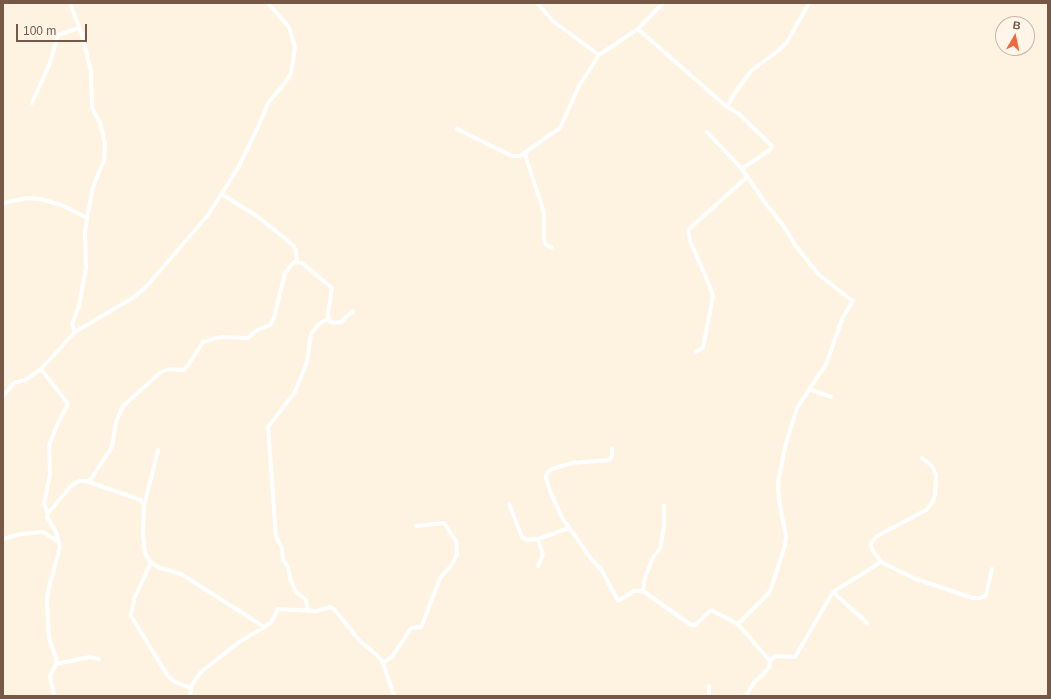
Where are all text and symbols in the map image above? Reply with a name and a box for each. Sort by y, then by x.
scale bar [18,16,89,42]
north arrow [995,16,1035,56]
text: B [1012,19,1022,32]
text: 100 m [23,24,56,38]

